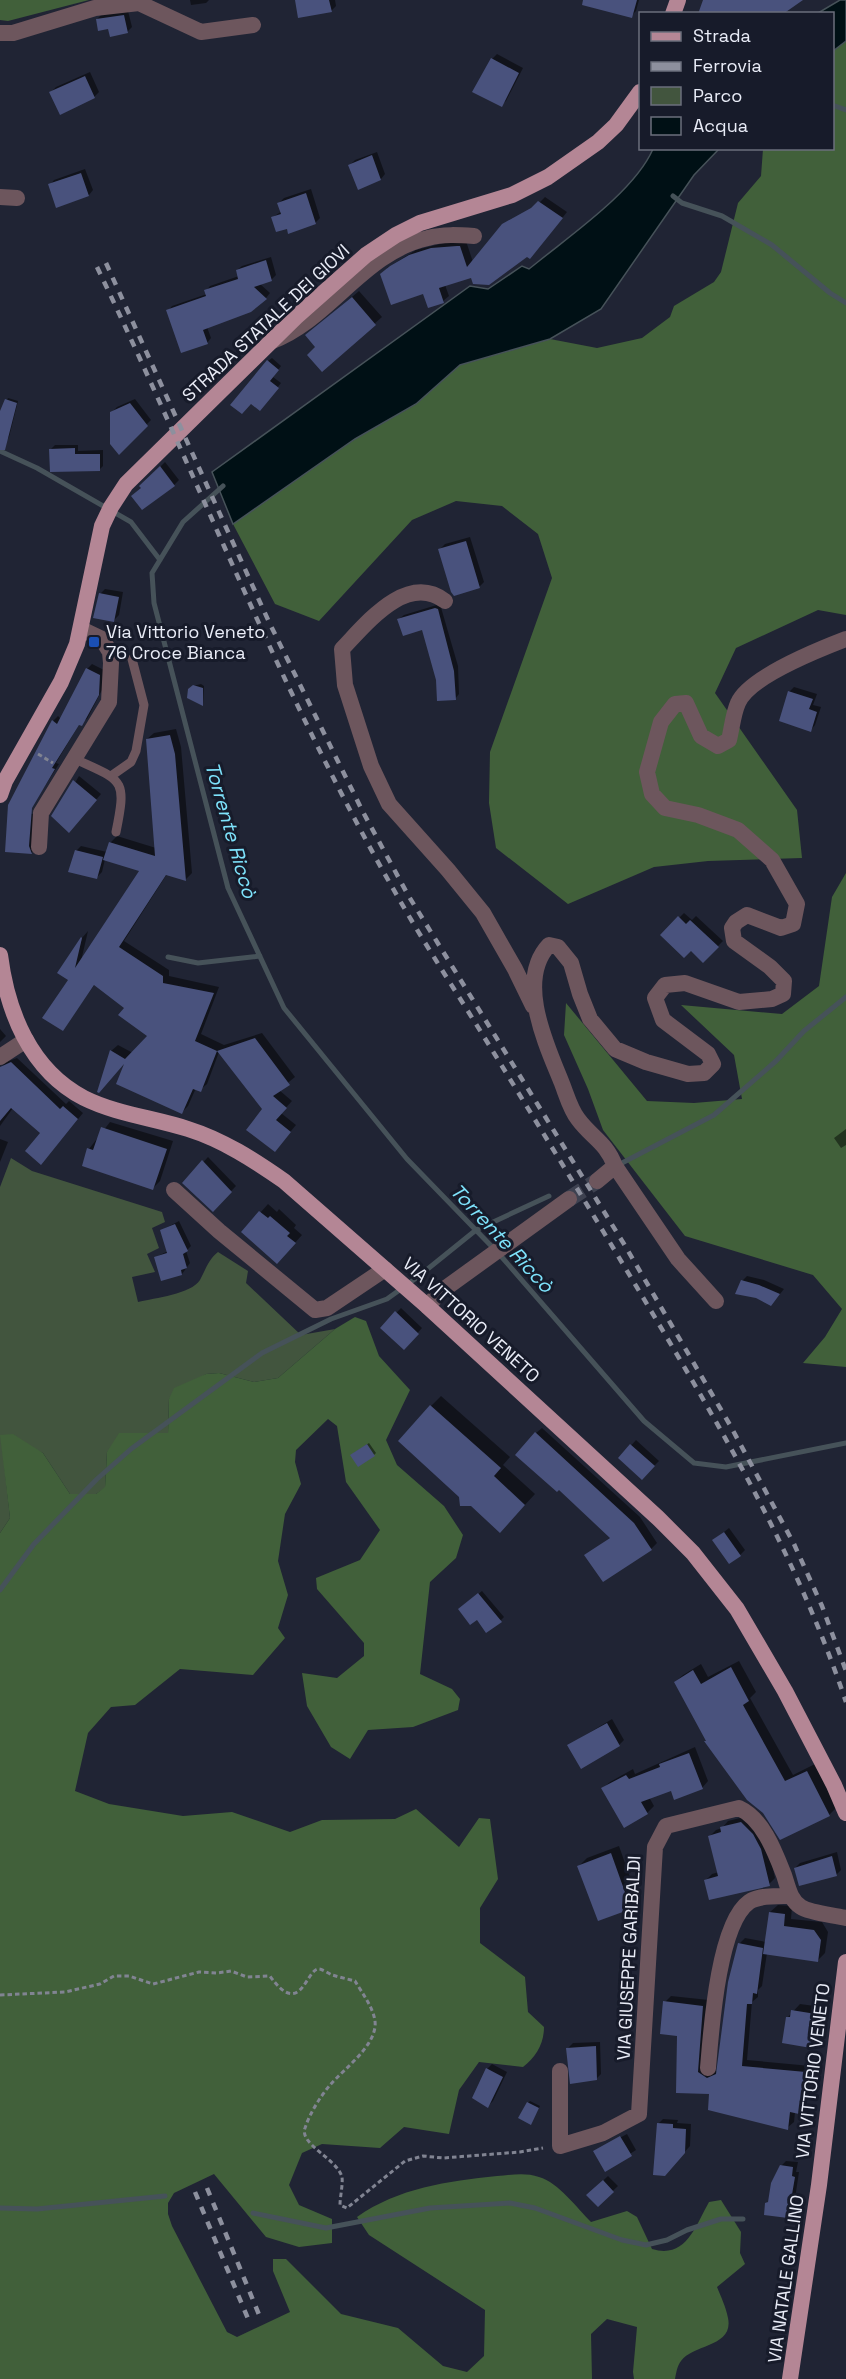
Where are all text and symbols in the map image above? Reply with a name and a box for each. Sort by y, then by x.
legend [639,12,834,150]
text: Strada [693,24,751,47]
text: Ferrovia [693,54,762,77]
text: Parco [693,84,742,107]
text: Acqua [693,114,748,137]
street label: STRADA STATALE DEI GIOVI [177,239,354,406]
place label: Via Vittorio Veneto 76 Croce Bianca [106,620,265,664]
marker: Via Vittorio Veneto 76 Croce Bianca [87,635,101,649]
water label: Torrente Riccò [199,759,263,902]
water label: Torrente Riccò [445,1178,560,1299]
street label: VIA VITTORIO VENETO [398,1252,545,1387]
street label: VIA GIUSEPPE GARIBALDI [612,1855,645,2061]
street label: VIA VITTORIO VENETO [790,1982,835,2160]
street label: VIA NATALE GALLINO [762,2193,809,2365]

